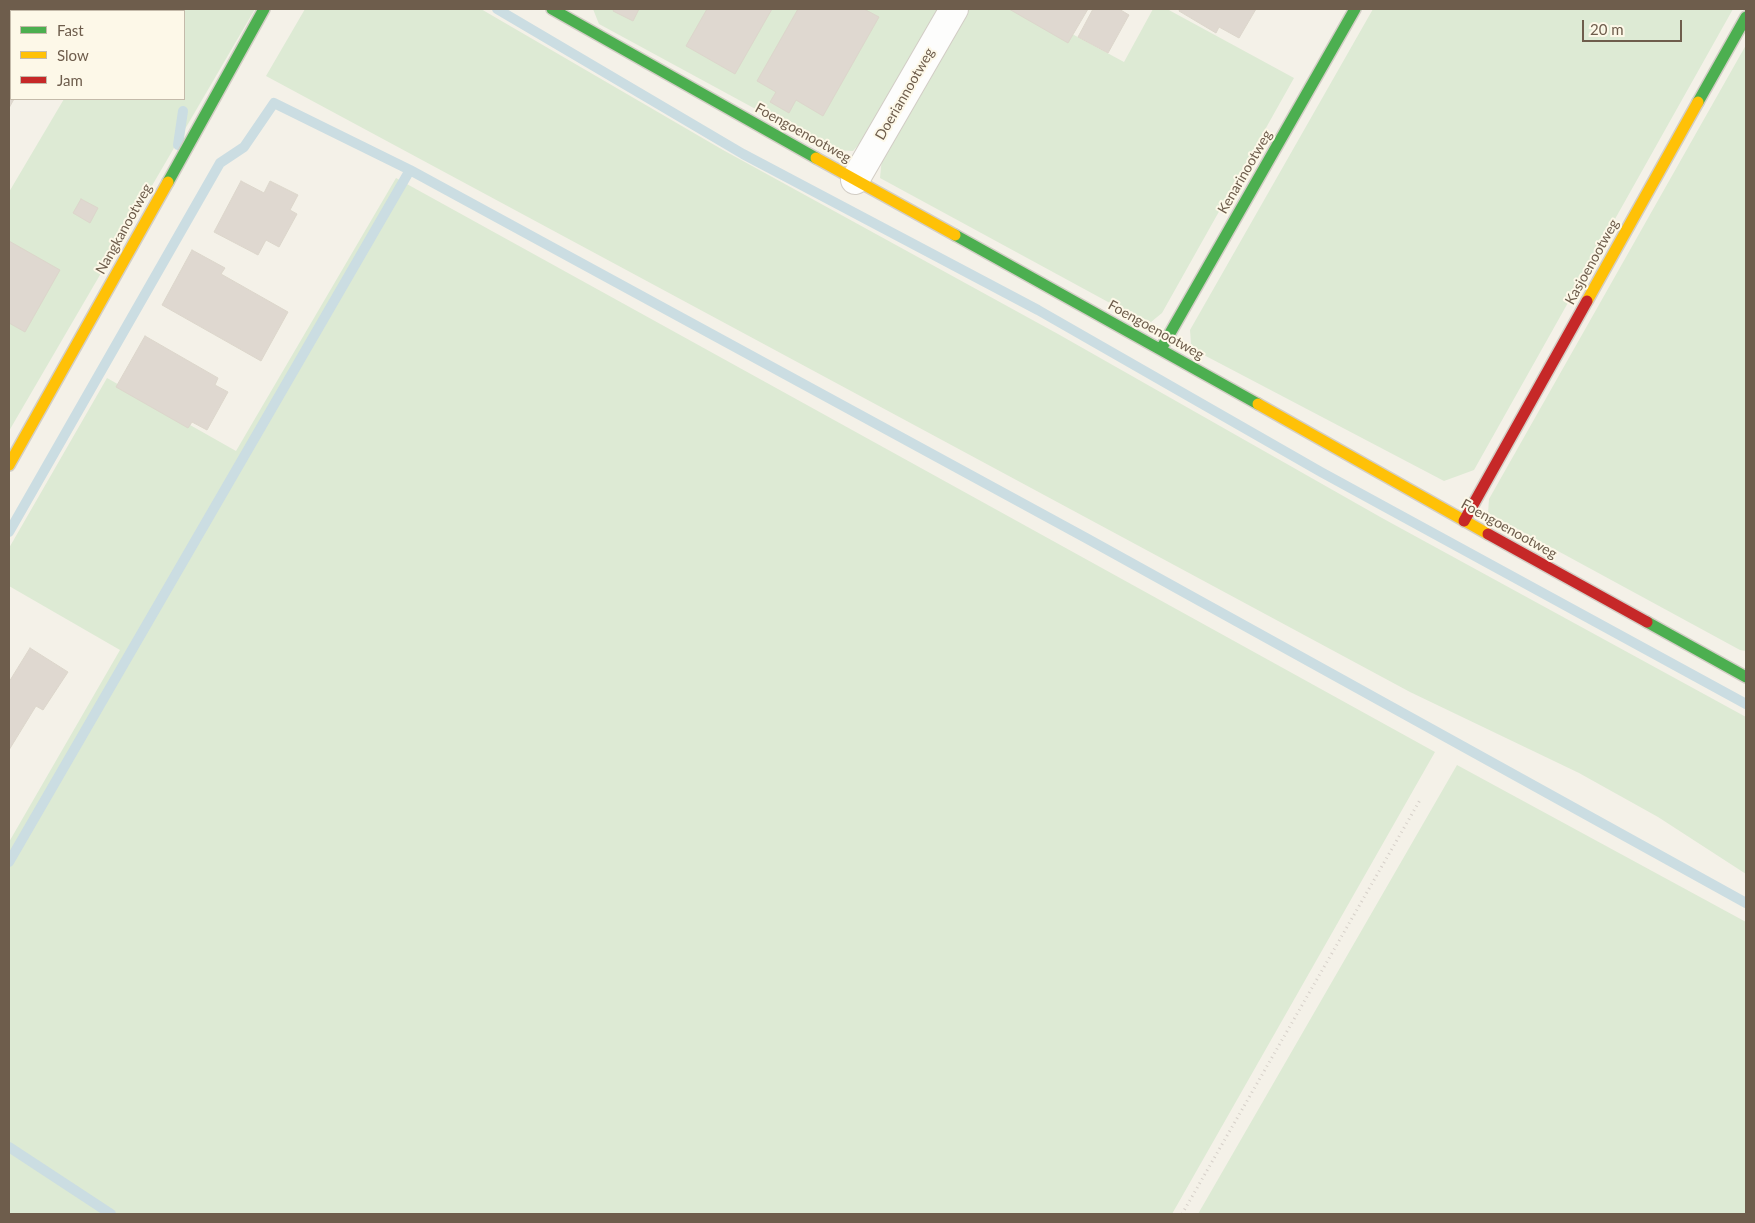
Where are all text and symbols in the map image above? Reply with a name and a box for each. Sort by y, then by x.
legend [10,10,185,100]
scale bar [1585,10,1685,42]
text: 20 m [1590,20,1624,38]
text: Fast [57,21,84,39]
street label: Doeriannootweg [872,45,938,143]
text: Slow [57,46,89,64]
text: Jam [57,71,83,89]
street label: Foengoenootweg [752,100,854,166]
street label: Kenarinootweg [1214,127,1276,217]
street label: Nangkanootweg [92,181,156,277]
street label: Kasjoenootweg [1562,216,1622,308]
street label: Foengoenootweg [1105,297,1207,363]
street label: Foengoenootweg [1458,496,1560,562]

